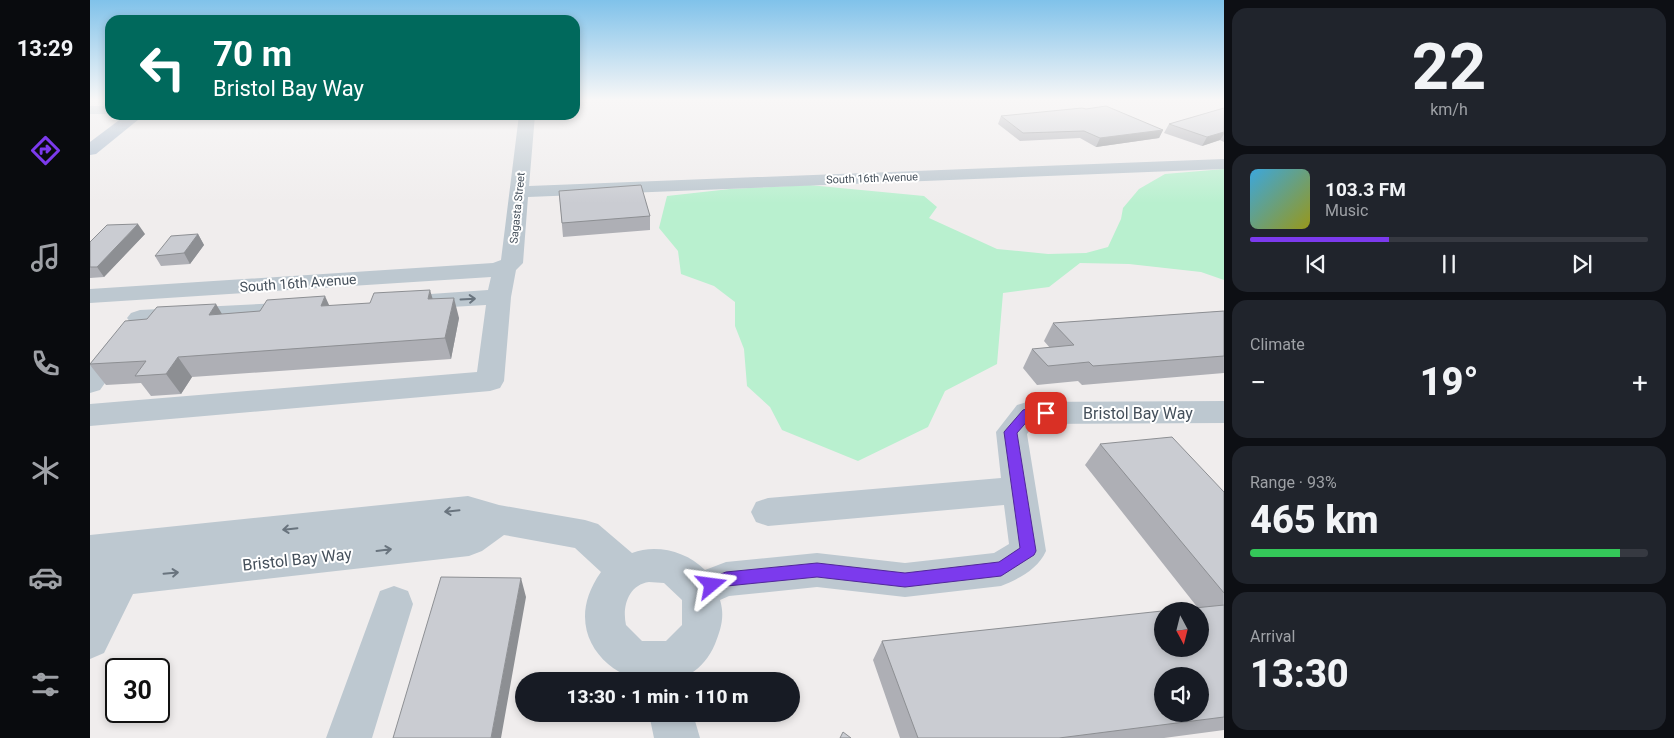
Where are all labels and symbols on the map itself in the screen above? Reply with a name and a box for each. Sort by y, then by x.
street label: South 16th Avenue [826,170,918,187]
street label: Sagasta Street [507,171,528,244]
street label: South 16th Avenue [239,271,357,295]
one-way arrow [460,294,476,303]
pin [1025,392,1067,434]
street label: Bristol Bay Way [1083,404,1193,423]
one-way arrow [444,506,460,516]
one-way arrow [283,524,299,534]
street label: Bristol Bay Way [241,544,353,575]
one-way arrow [376,545,392,555]
position arrow [685,558,737,610]
one-way arrow [162,568,178,578]
north arrow [1154,602,1209,658]
speed limit sign: 30 [105,658,170,723]

